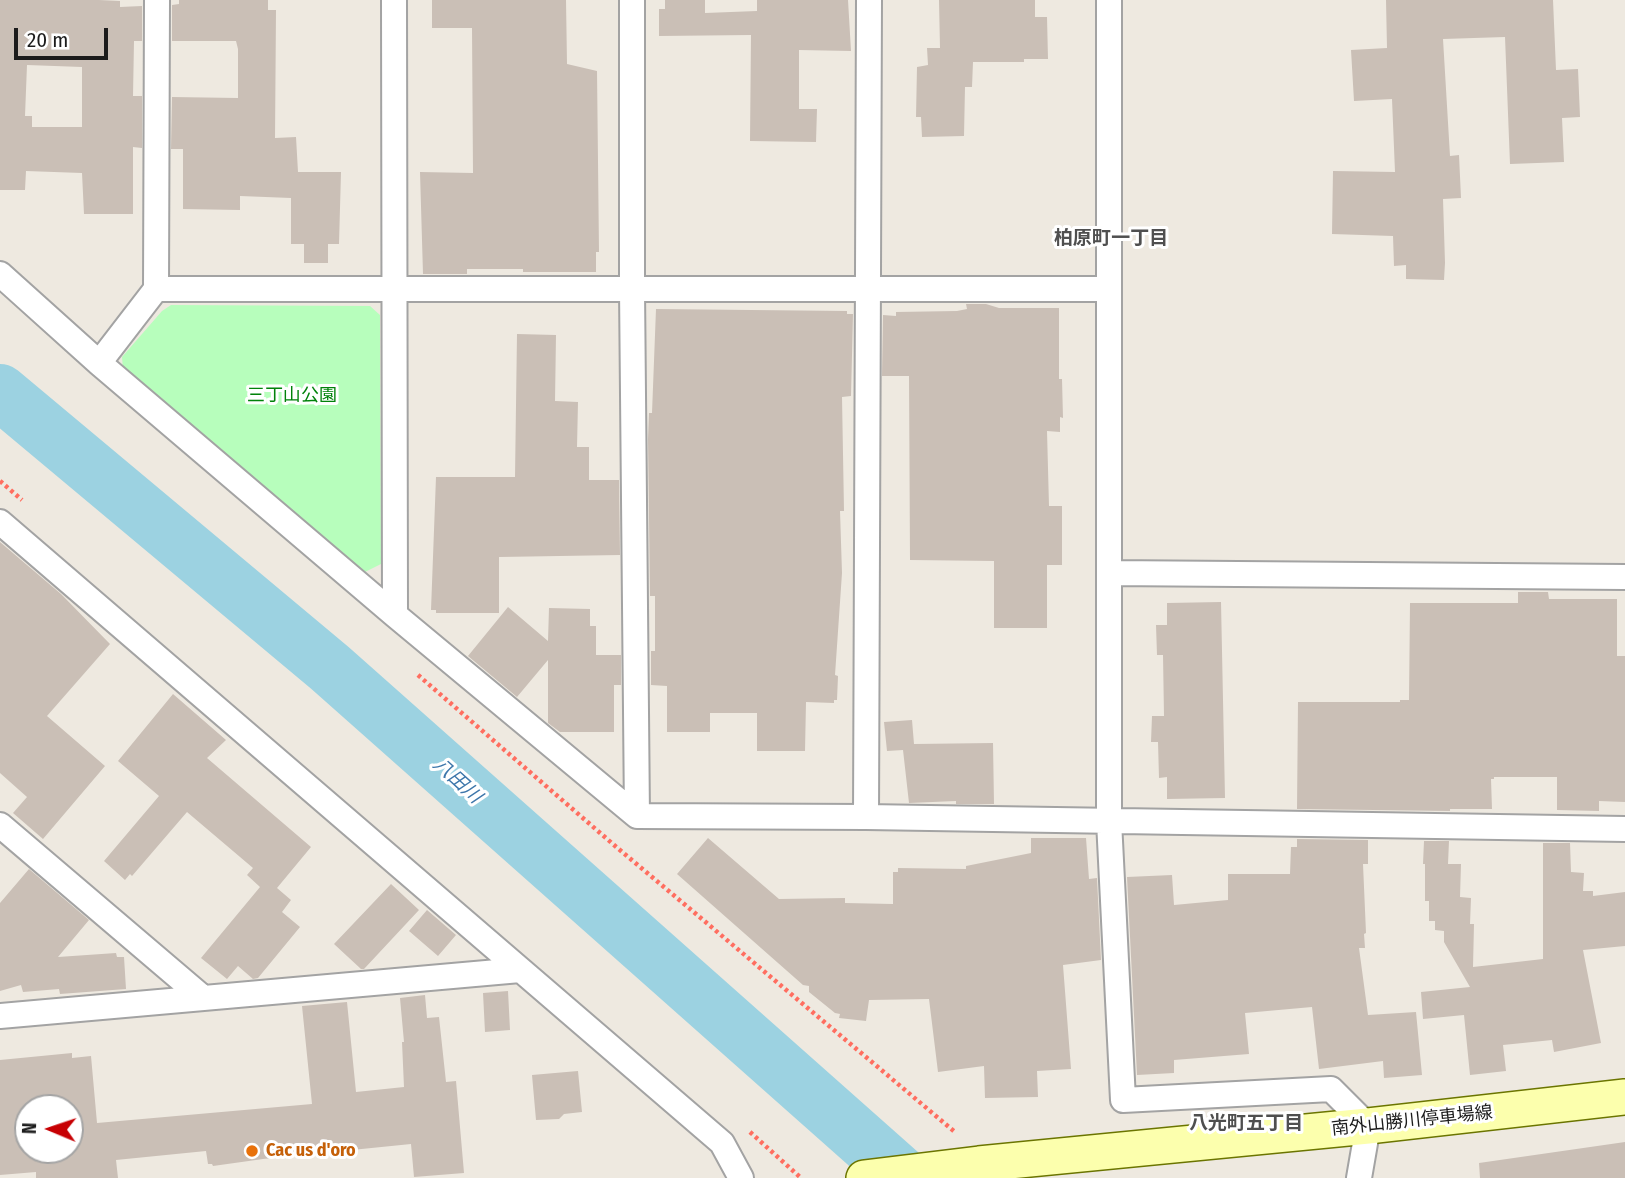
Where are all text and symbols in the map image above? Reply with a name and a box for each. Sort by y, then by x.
scale bar [18,14,112,58]
text: 20 m [27,27,68,53]
district label: 柏原町一丁目 [1054,228,1168,250]
park label: 三丁山公園 [247,385,337,407]
water label: 八田川 [428,753,486,809]
north arrow [14,1094,84,1164]
street label: 南外山勝川停車場線 [1330,1102,1494,1140]
district label: 八光町五丁目 [1189,1113,1303,1135]
text: N [18,1122,41,1134]
place label: Cac us d'oro [266,1140,356,1162]
marker: Cac us d'oro [244,1143,260,1159]

